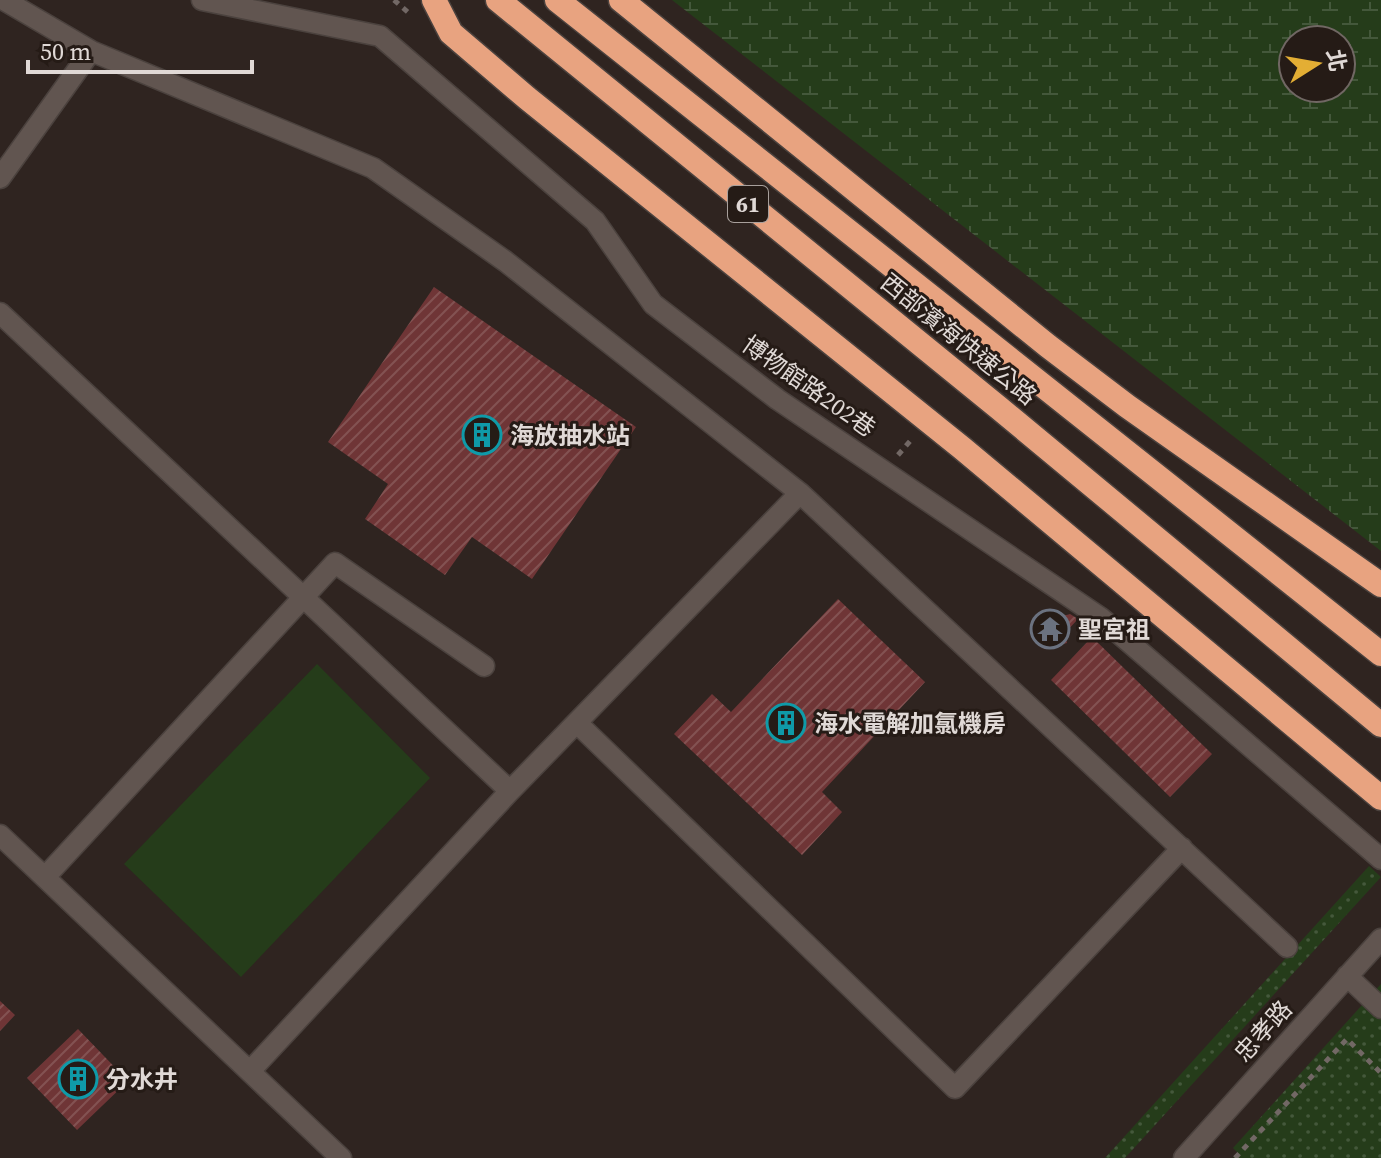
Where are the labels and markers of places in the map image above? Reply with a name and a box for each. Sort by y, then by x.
building icon: 海放抽水站 [461,414,503,456]
place label: 海放抽水站 [510,419,630,452]
temple icon: 聖宮祖 [1029,608,1071,650]
place label: 聖宮祖 [1078,613,1150,646]
building icon: 海水電解加氯機房 [765,702,807,744]
place label: 海水電解加氯機房 [814,707,1006,740]
building icon: 分水井 [57,1058,99,1100]
place label: 分水井 [106,1063,178,1096]

